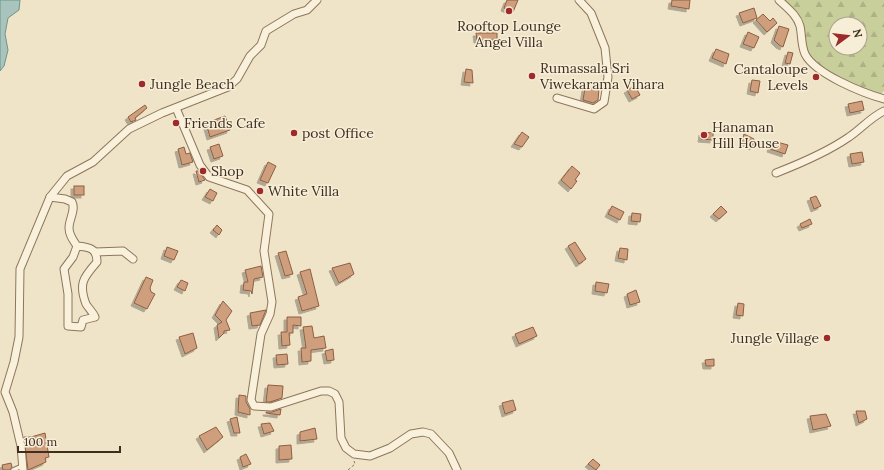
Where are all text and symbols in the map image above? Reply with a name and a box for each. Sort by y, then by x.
marker: Rooftop Lounge Angel Villa [504,6,514,16]
north arrow [828,16,868,56]
place label: Rooftop Lounge Angel Villa [457,17,561,51]
text: N [850,27,866,40]
place label: Rumassala Sri Viwekarama Vihara [539,59,664,93]
place label: Cantaloupe Levels [734,60,808,94]
marker: Rumassala Sri Viwekarama Vihara [527,71,537,81]
marker: Cantaloupe Levels [811,72,821,82]
place label: Jungle Beach [149,75,235,93]
marker: Jungle Beach [137,79,147,89]
place label: Friends Cafe [184,114,266,132]
marker: Friends Cafe [171,118,181,128]
place label: Hanaman Hill House [712,118,780,152]
place label: post Office [302,124,374,142]
marker: post Office [289,128,299,138]
marker: Hanaman Hill House [699,130,709,140]
place label: Shop [211,162,244,180]
marker: Shop [198,166,208,176]
place label: White Villa [268,182,339,200]
marker: White Villa [255,186,265,196]
place label: Jungle Village [730,329,819,347]
marker: Jungle Village [822,333,832,343]
scale bar [18,428,120,454]
text: 100 m [24,434,57,449]

